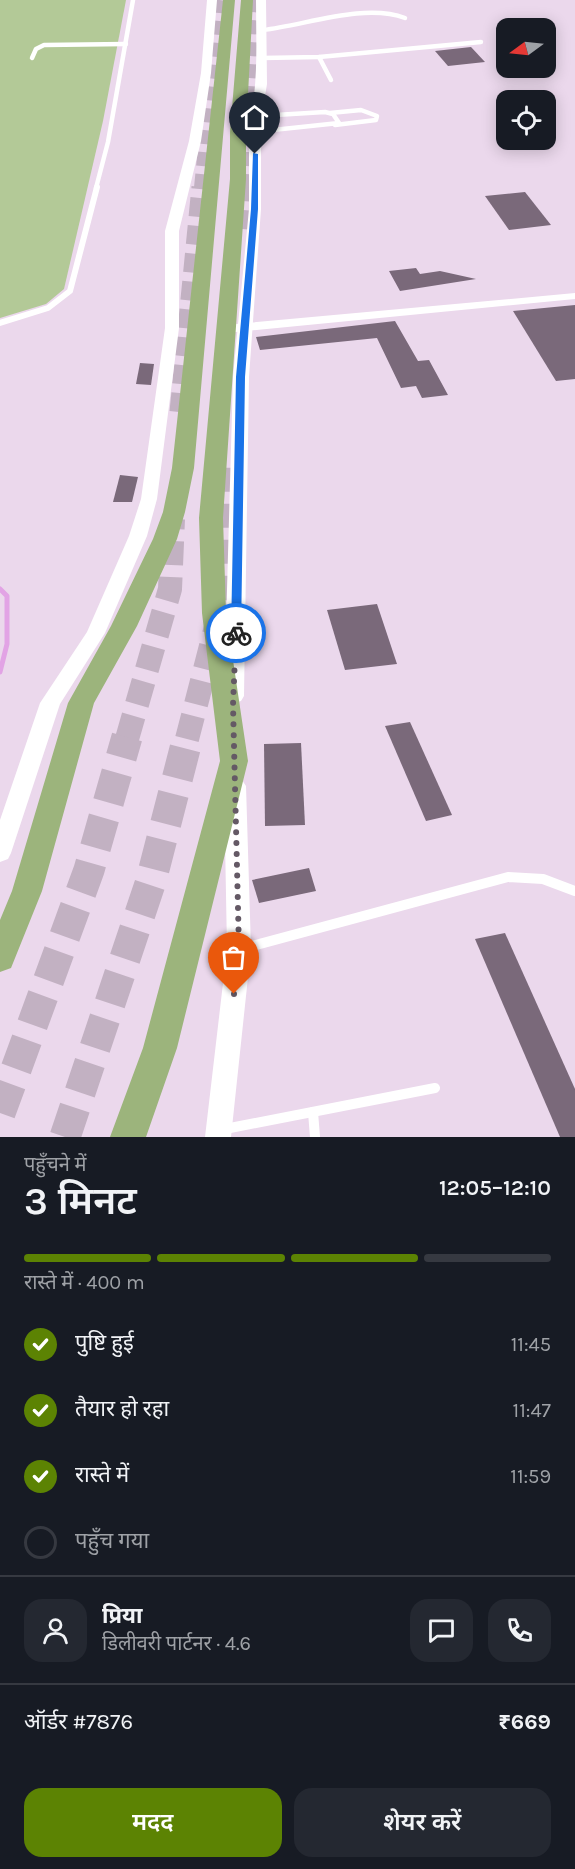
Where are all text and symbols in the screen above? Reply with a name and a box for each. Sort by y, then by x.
north arrow [496,18,556,78]
map controls [496,18,556,150]
button: locate [496,90,556,150]
pin [229,92,280,154]
icon: home [238,101,271,134]
courier [206,603,266,663]
icon: bike [220,617,253,650]
pin [208,932,259,994]
icon: bag [217,941,250,974]
text: पहुँचने में [24,1153,87,1176]
text: 12:05–12:10 [439,1175,551,1201]
text: 3 मिनट [24,1178,137,1224]
text: रास्ते में · 400 m [24,1271,145,1294]
icon: check [24,1328,57,1361]
text: पुष्टि हुई [75,1330,134,1356]
text: 11:45 [511,1333,551,1356]
icon: check [24,1394,57,1427]
text: तैयार हो रहा [75,1396,169,1422]
text: 11:47 [513,1399,551,1422]
icon: check [24,1460,57,1493]
text: रास्ते में [75,1462,129,1488]
text: 11:59 [510,1465,551,1488]
text: पहुँच गया [75,1528,149,1554]
button: person [24,1599,87,1662]
button: chat [410,1599,473,1662]
button: phone [488,1599,551,1662]
text: प्रिया [102,1603,142,1629]
text: डिलीवरी पार्टनर · 4.6 [102,1632,251,1655]
text: ऑर्डर #7876 [24,1709,133,1735]
text: ₹669 [498,1709,551,1735]
button: मदद [24,1788,282,1857]
button: शेयर करें [294,1788,551,1857]

